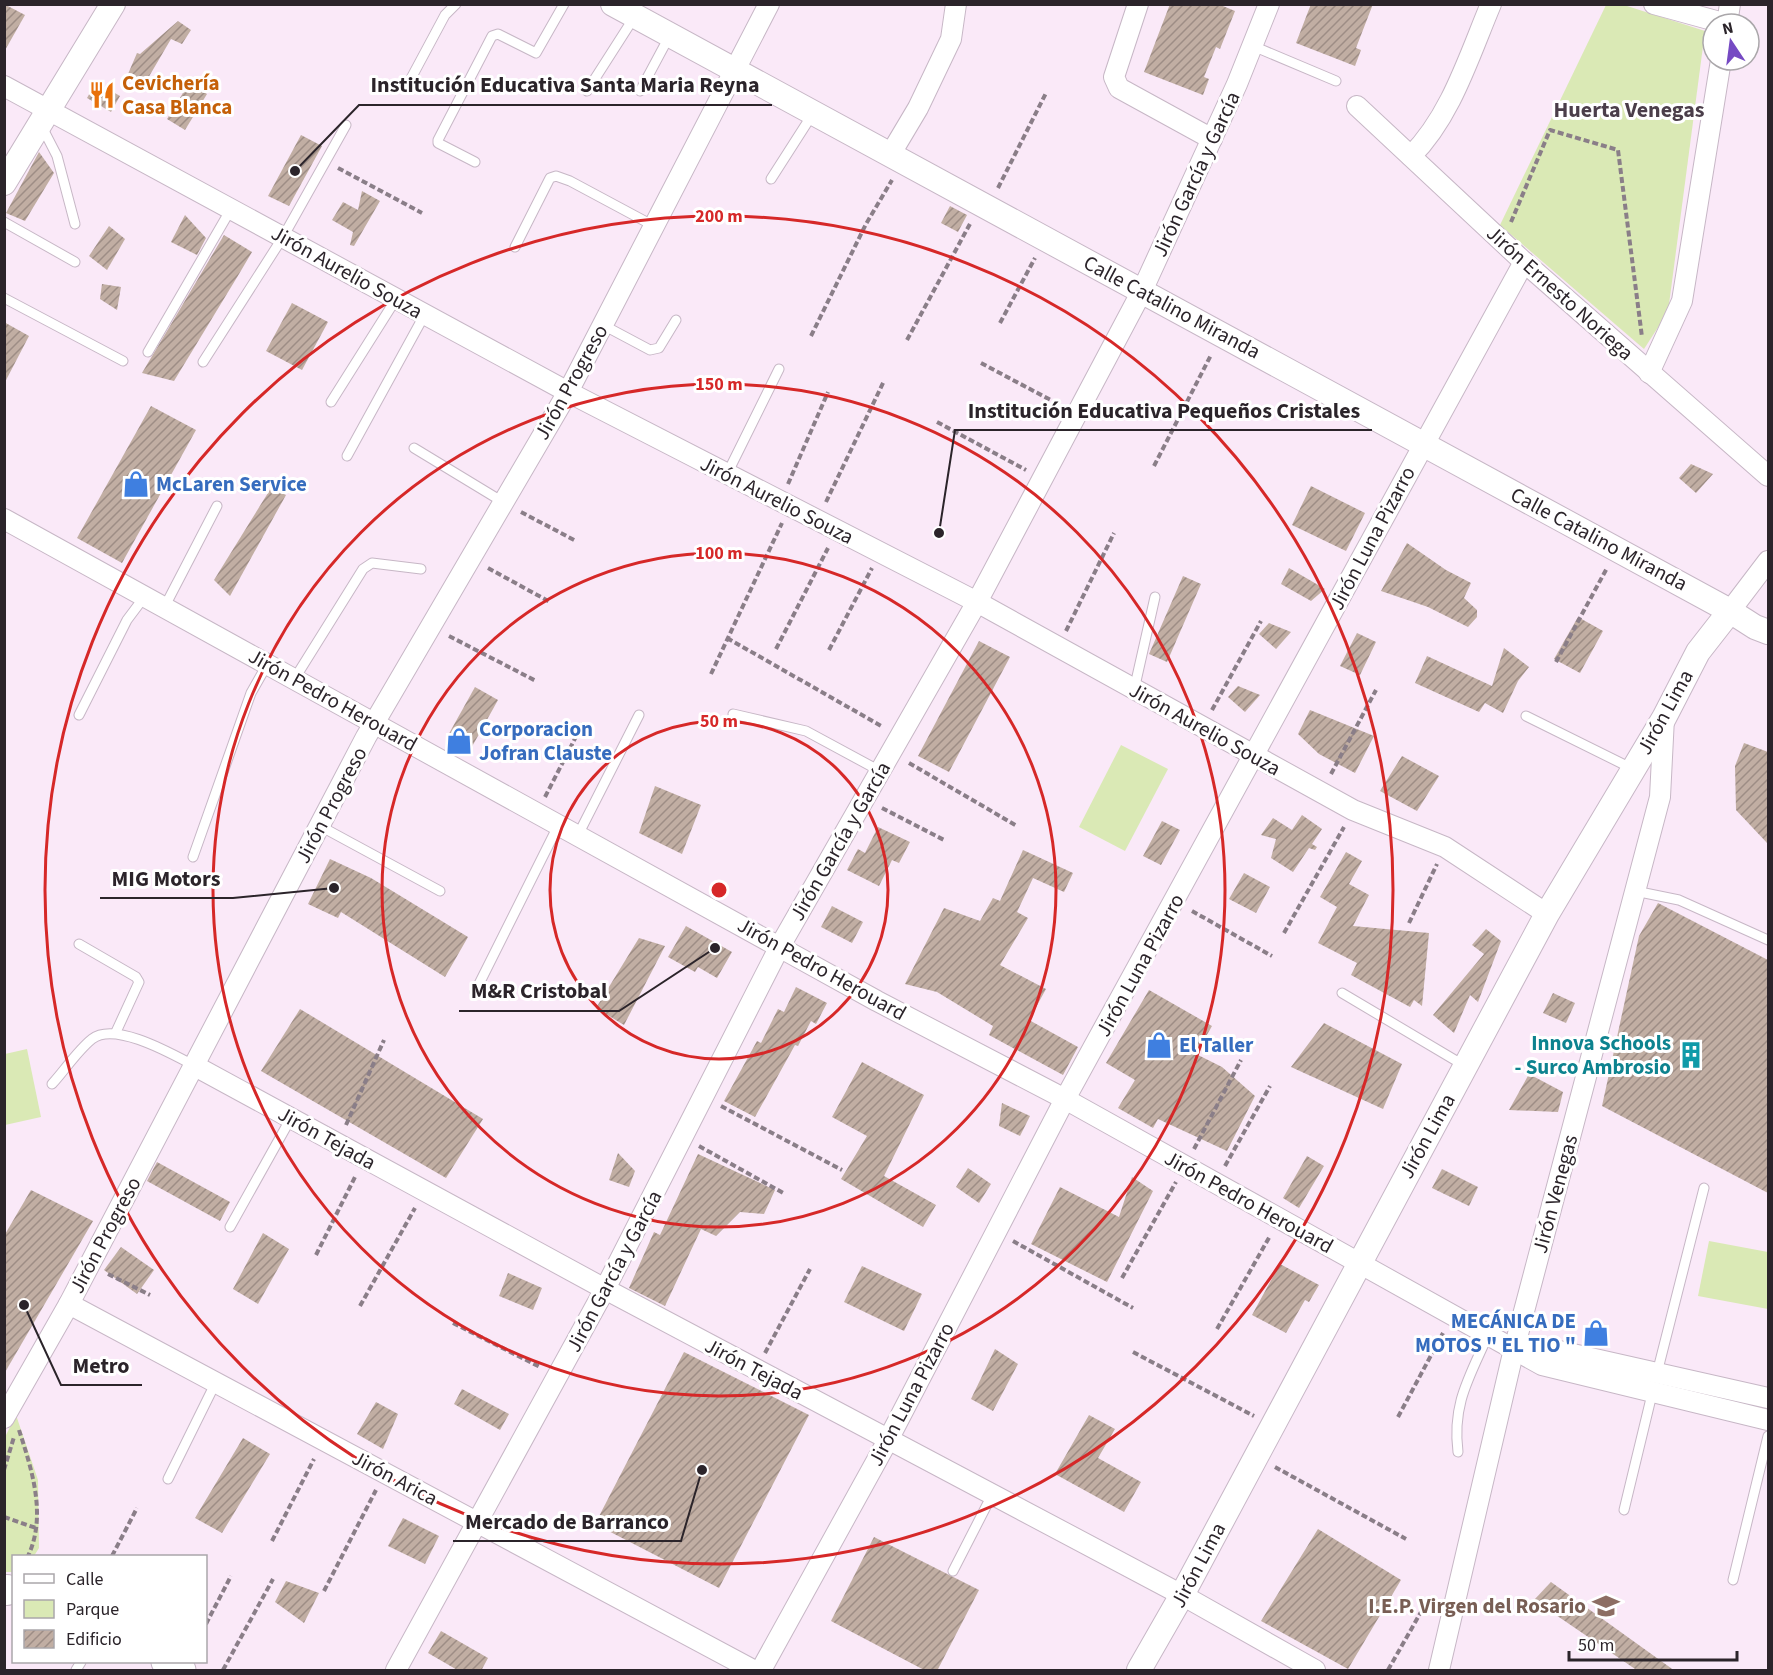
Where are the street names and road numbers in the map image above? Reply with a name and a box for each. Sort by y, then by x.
street label: Jirón García y García [1144,86,1248,262]
street label: Jirón Aurelio Souza [266,218,428,326]
street label: Jirón Ernesto Noriega [1480,219,1640,367]
street label: Calle Catalino Miranda [1078,248,1266,366]
street label: Jirón Progreso [527,319,615,445]
street label: Jirón Aurelio Souza [695,448,859,552]
street label: Jirón Luna Pizarro [1321,461,1423,615]
street label: Calle Catalino Miranda [1505,480,1693,598]
street label: Jirón Pedro Herouard [243,641,423,759]
street label: Jirón Lima [1629,664,1701,760]
street label: Jirón Aurelio Souza [1124,675,1286,783]
street label: Jirón Progreso [288,741,374,869]
street label: Jirón García y García [782,756,898,926]
street label: Jirón Luna Pizarro [1088,888,1192,1042]
street label: Jirón Pedro Herouard [732,910,912,1028]
street label: Jirón Lima [1391,1088,1463,1184]
street label: Jirón Tejada [273,1099,381,1177]
street label: Jirón Venegas [1525,1131,1585,1257]
street label: Jirón Pedro Herouard [1159,1143,1339,1261]
street label: Jirón Progreso [62,1171,148,1299]
street label: Jirón García y García [559,1185,669,1357]
street label: Jirón Luna Pizarro [860,1317,962,1471]
street label: Jirón Tejada [699,1330,809,1408]
street label: Jirón Arica [347,1443,443,1513]
street label: Jirón Lima [1163,1517,1233,1613]

